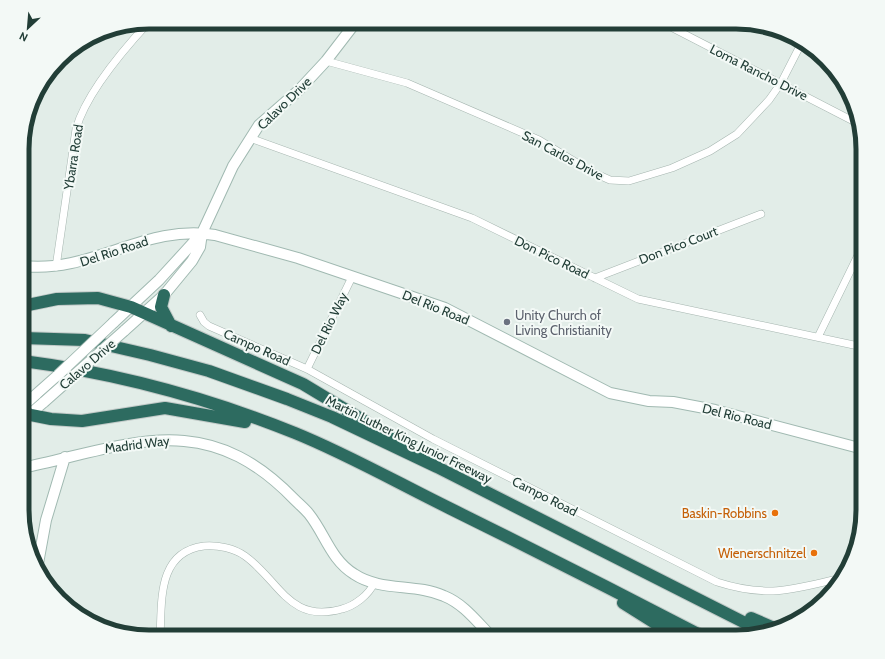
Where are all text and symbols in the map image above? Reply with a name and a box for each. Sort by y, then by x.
north arrow [8,8,48,48]
text: N [17,29,30,45]
street label: Loma Rancho Drive [707,40,811,104]
street label: Calavo Drive [254,73,315,133]
street label: Ybarra Road [60,123,86,192]
street label: San Carlos Drive [520,127,607,183]
street label: Don Pico Court [636,222,720,267]
street label: Del Rio Road [78,232,150,270]
street label: Don Pico Road [512,232,592,282]
street label: Del Rio Road [400,286,472,328]
street label: Del Rio Way [307,289,351,357]
place label: Unity Church of Living Christianity [515,307,612,338]
marker: Unity Church of Living Christianity [502,317,512,327]
street label: Campo Road [221,325,293,369]
street label: Calavo Drive [56,335,118,393]
street label: Martin Luther King Junior Freeway [323,392,495,487]
street label: Del Rio Road [701,400,773,432]
street label: Madrid Way [104,432,171,456]
street label: Campo Road [510,473,580,519]
place label: Baskin-Robbins [682,505,768,521]
marker: Baskin-Robbins [770,508,780,518]
place label: Wienerschnitzel [718,545,806,561]
marker: Wienerschnitzel [809,548,819,558]

